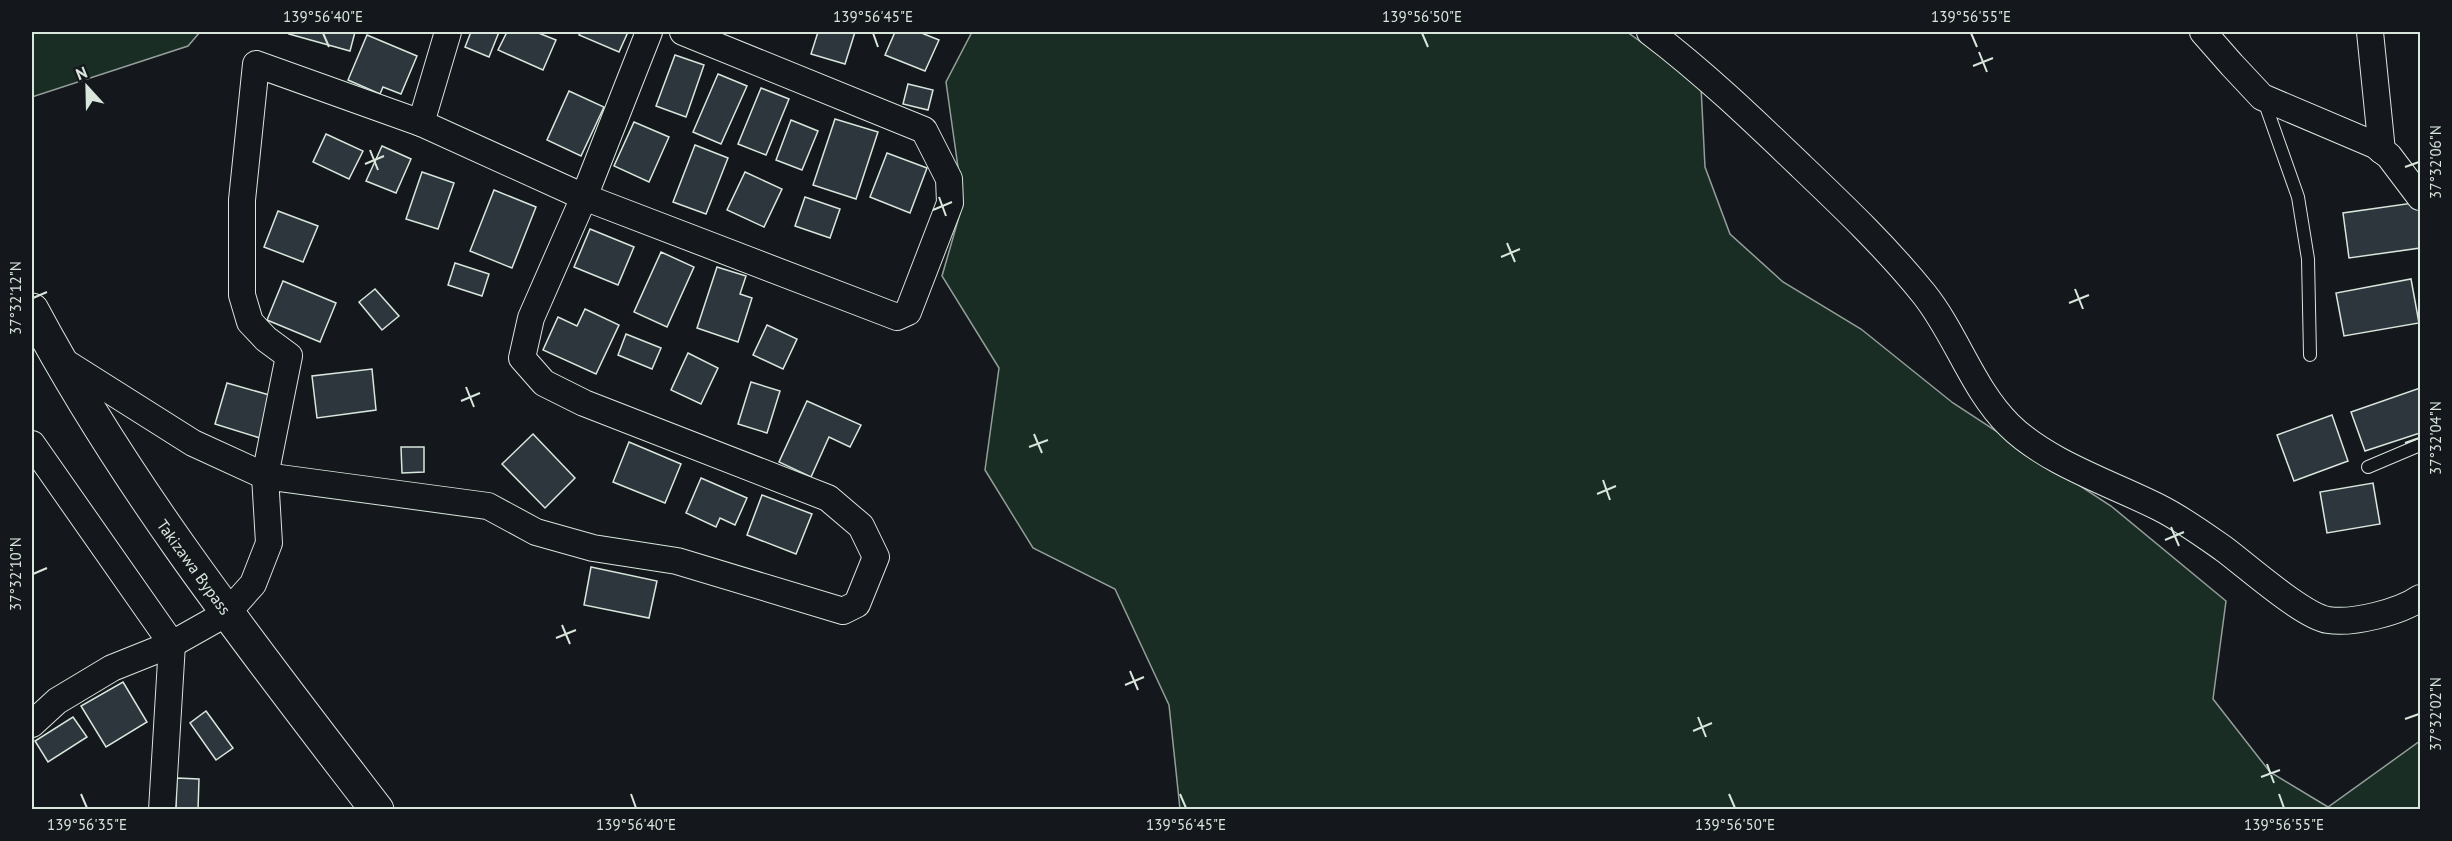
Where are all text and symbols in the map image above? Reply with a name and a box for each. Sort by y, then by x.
text: 139°56'40"E [283,7,363,26]
text: 139°56'45"E [833,7,913,26]
text: 139°56'50"E [1382,7,1462,26]
text: 139°56'55"E [1931,7,2011,26]
north arrow [57,57,117,117]
text: N [73,62,90,84]
text: 37°32'06"N [2426,125,2445,199]
text: 37°32'12"N [6,261,25,335]
text: 37°32'04"N [2426,401,2445,475]
street label: Takizawa Bypass [153,515,235,619]
text: 37°32'10"N [6,537,25,611]
text: 37°32'02"N [2426,677,2445,751]
text: 139°56'35"E [47,815,127,834]
text: 139°56'40"E [596,815,676,834]
text: 139°56'45"E [1146,815,1226,834]
text: 139°56'50"E [1695,815,1775,834]
text: 139°56'55"E [2244,815,2324,834]

